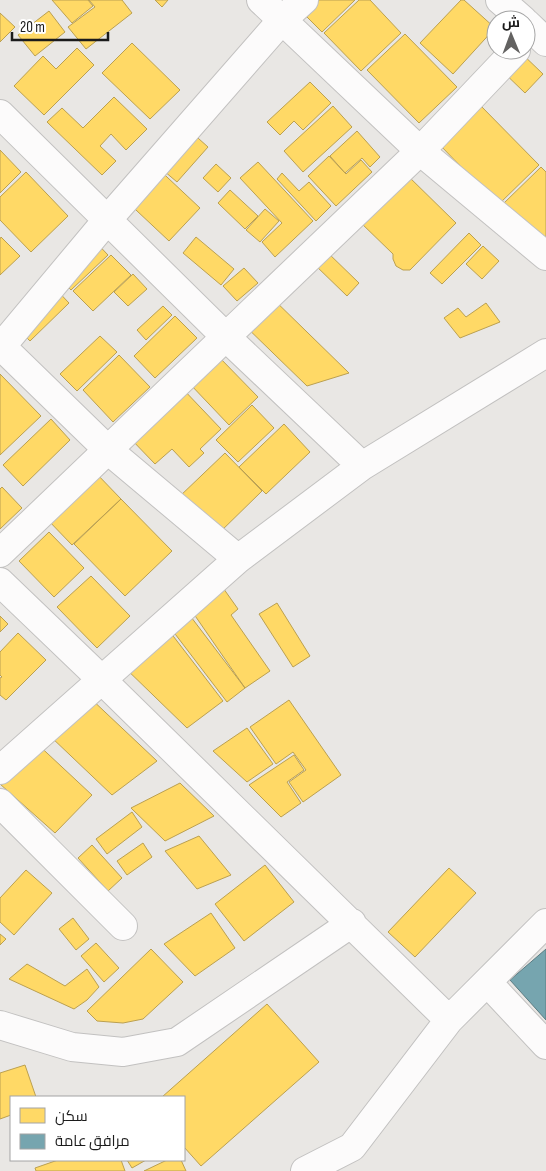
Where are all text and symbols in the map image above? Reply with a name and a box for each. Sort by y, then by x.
scale bar [12,10,109,42]
north arrow [486,10,536,60]
text: ش [502,14,520,31]
text: 20 m [20,18,45,37]
legend [10,1096,185,1161]
text: سكن [55,1107,88,1126]
text: مرافق عامة [55,1132,130,1151]

